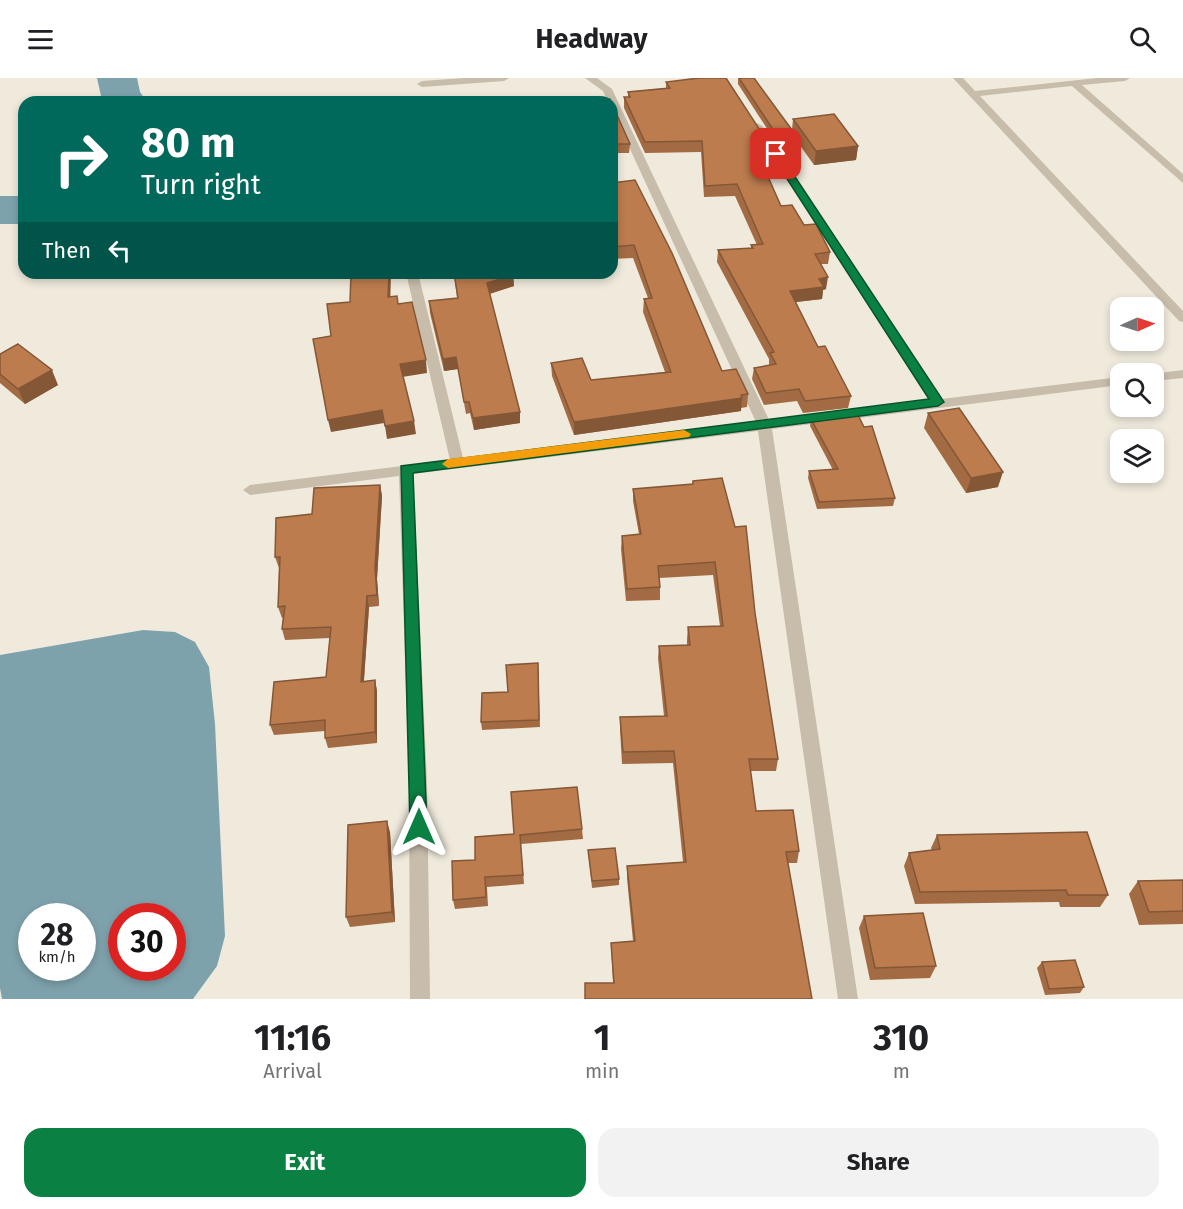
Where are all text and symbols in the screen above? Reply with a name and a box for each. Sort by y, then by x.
icon: menu [24,23,57,56]
text: Headway [536,23,647,55]
icon: search [1126,23,1159,56]
text: 80 m [141,118,235,168]
icon: right [42,120,120,198]
pin [750,128,801,179]
icon: arrive [759,137,792,170]
text: Turn right [141,169,261,201]
icon: left [103,234,136,267]
text: Then [42,237,91,264]
north arrow [1110,297,1164,351]
map controls [1110,297,1164,483]
button: search [1110,363,1164,417]
button: layers [1110,429,1164,483]
position arrow [387,795,451,859]
speed limit sign: 30 [108,903,186,981]
text: 28 [41,917,73,953]
text: km/h [38,948,76,966]
text: 11:16 [254,1016,331,1060]
text: 1 [594,1016,611,1060]
text: 310 [873,1016,929,1060]
text: Arrival [263,1059,322,1083]
text: min [585,1059,619,1083]
text: m [893,1059,910,1083]
button: Exit [24,1128,586,1197]
button: Share [598,1128,1159,1197]

